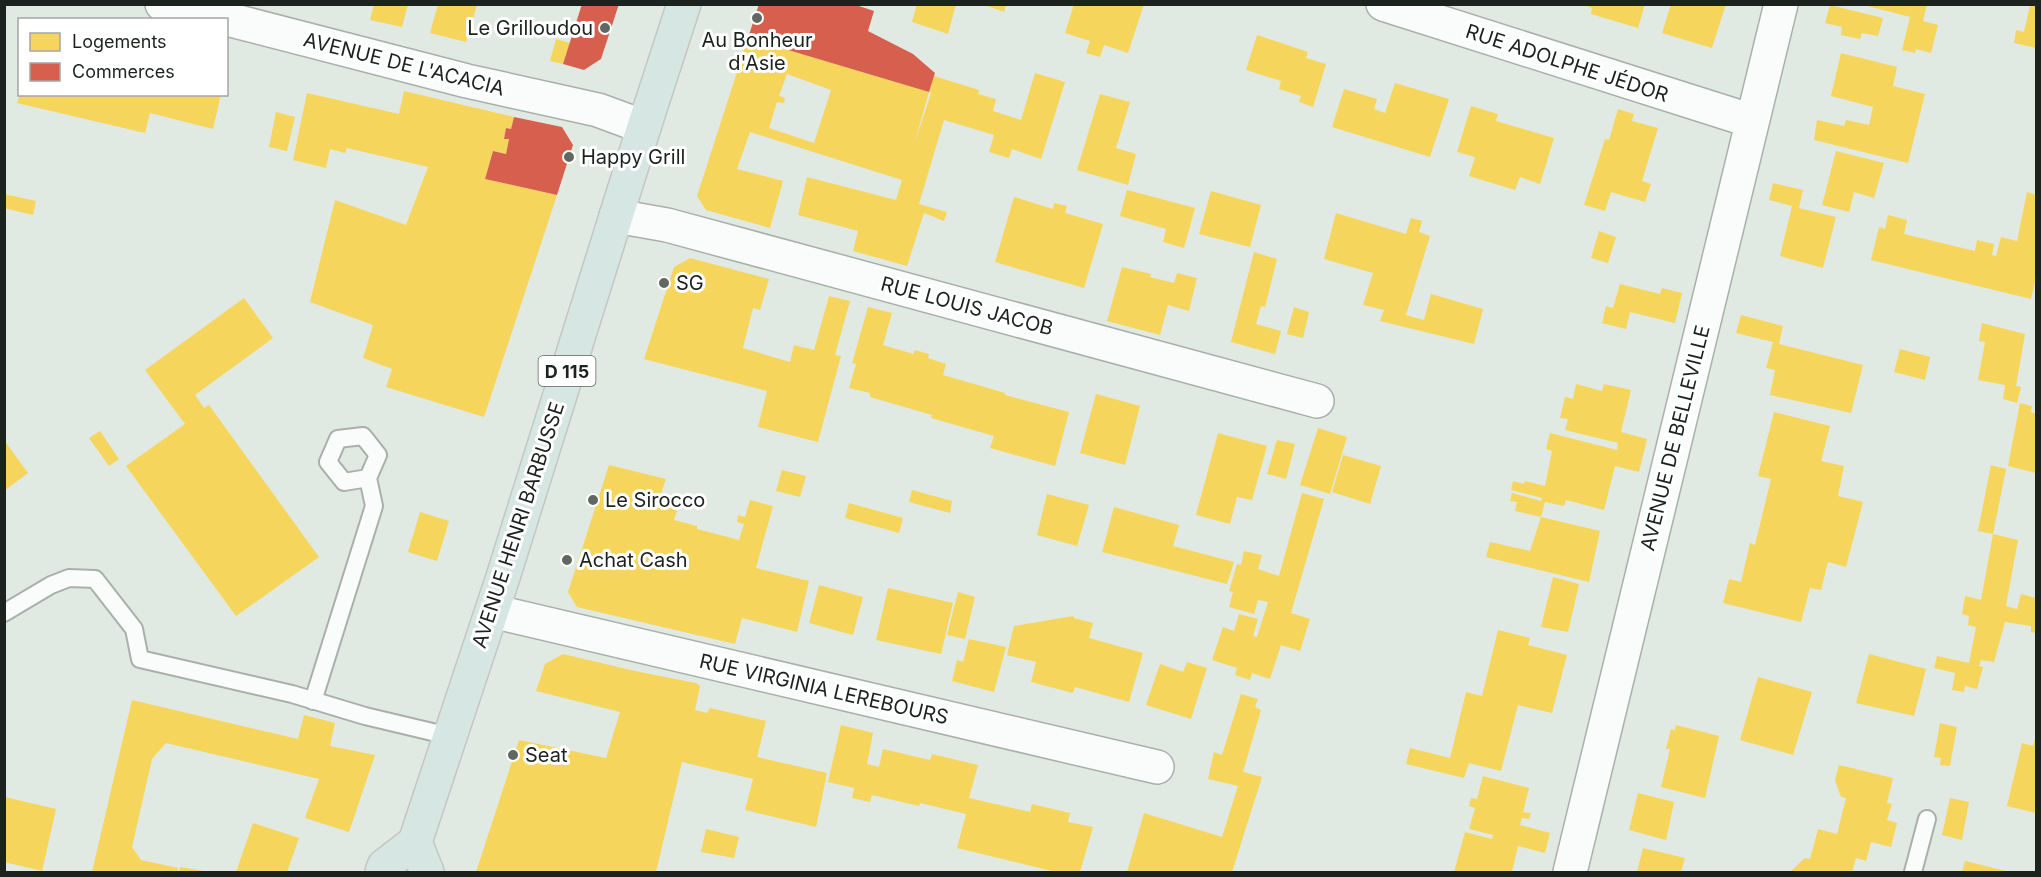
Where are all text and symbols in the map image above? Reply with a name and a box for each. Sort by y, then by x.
marker: Au Bonheur d'Asie [750,11,764,25]
place label: Le Grilloudou [467,16,593,40]
legend [18,18,228,96]
street label: RUE ADOLPHE JÉDOR [1463,18,1672,107]
marker: Le Grilloudou [598,21,612,35]
street label: AVENUE DE L'ACACIA [301,27,507,101]
place label: Au Bonheur d'Asie [702,28,813,75]
text: Logements [72,31,167,52]
text: Commerces [72,61,175,82]
place label: Happy Grill [581,145,685,169]
marker: Happy Grill [562,150,576,164]
place label: SG [676,271,704,295]
street label: RUE LOUIS JACOB [878,271,1056,341]
marker: SG [657,276,671,290]
street label: AVENUE DE BELLEVILLE [1635,323,1715,553]
road number: D 115 [538,356,596,386]
street label: AVENUE HENRI BARBUSSE [467,399,569,651]
place label: Le Sirocco [605,488,705,512]
marker: Le Sirocco [586,493,600,507]
place label: Achat Cash [579,548,688,572]
marker: Achat Cash [560,553,574,567]
street label: RUE VIRGINIA LEREBOURS [697,649,951,729]
place label: Seat [525,743,568,767]
marker: Seat [506,748,520,762]

